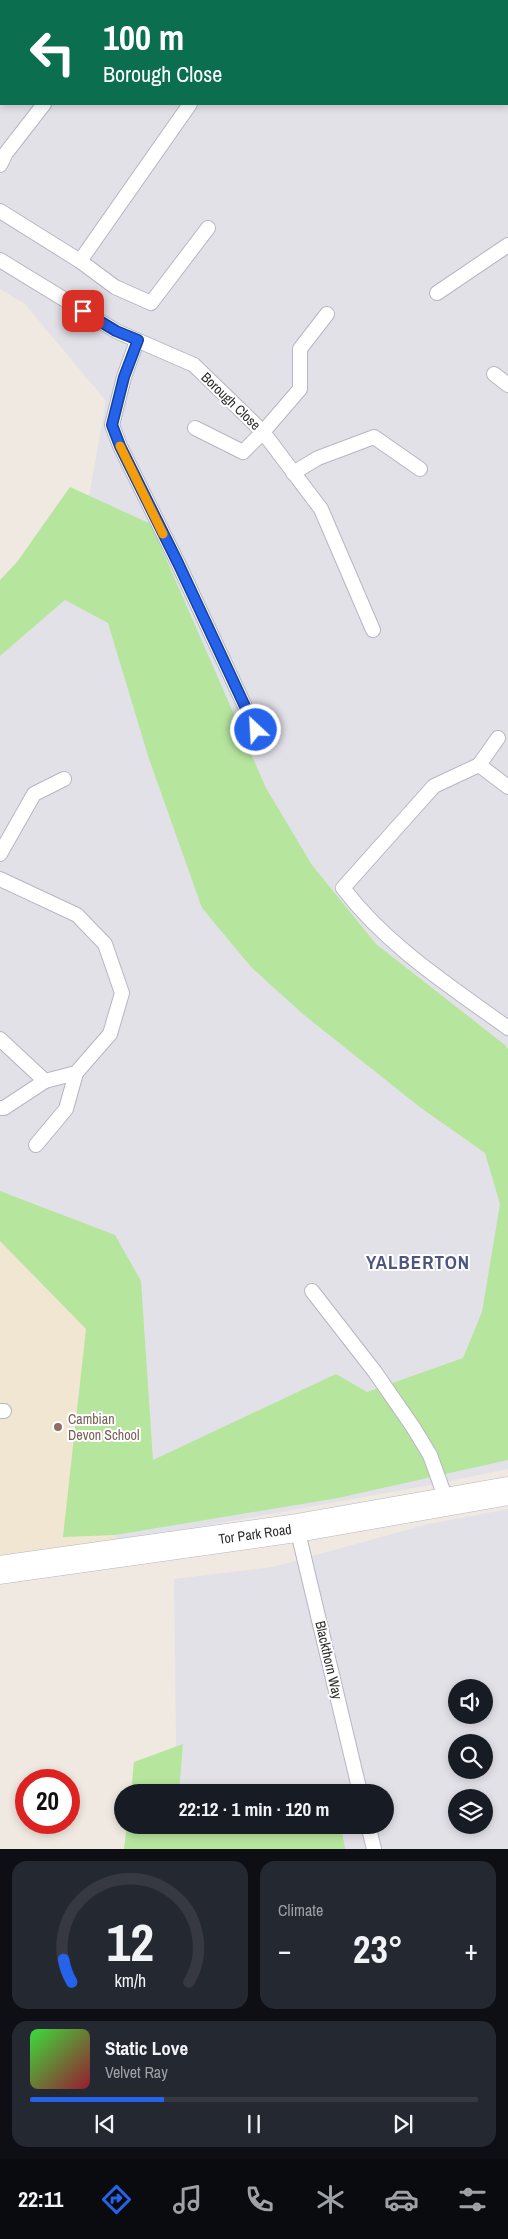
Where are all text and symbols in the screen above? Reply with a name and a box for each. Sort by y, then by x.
text: 100 m [103,14,184,61]
icon: left [20,20,85,85]
text: Borough Close [103,59,222,89]
pin [62,290,104,332]
icon: arrive [69,297,97,325]
street label: Borough Close [197,368,265,434]
position arrow [229,703,281,755]
district label: YALBERTON [366,1249,470,1275]
place label: Cambian Devon School [68,1410,139,1444]
marker: Cambian Devon School [52,1421,64,1433]
street label: Tor Park Road [217,1520,293,1548]
street label: Blackthorn Way [311,1619,347,1701]
map controls [448,1679,493,1834]
button: sound [448,1679,493,1724]
button: search [448,1734,493,1779]
speed limit sign: 20 [15,1769,80,1834]
button: layers [448,1789,493,1834]
text: 22:12 · 1 min · 120 m [179,1796,329,1822]
text: Climate [278,1899,323,1921]
text: 12 [106,1907,154,1977]
text: 23° [353,1924,403,1975]
text: − [278,1931,291,1969]
text: + [465,1931,478,1969]
text: km/h [114,1969,146,1993]
text: Static Love [105,2035,188,2061]
text: Velvet Ray [105,2061,168,2083]
icon: previous [91,2110,119,2138]
icon: pause [240,2110,268,2138]
icon: next [389,2110,417,2138]
icon: directions [99,2182,134,2217]
icon: music [170,2182,205,2217]
icon: phone [242,2182,277,2217]
icon: climate [313,2182,348,2217]
icon: car [384,2182,419,2217]
icon: filters [455,2182,490,2217]
text: 22:11 [18,2184,63,2214]

